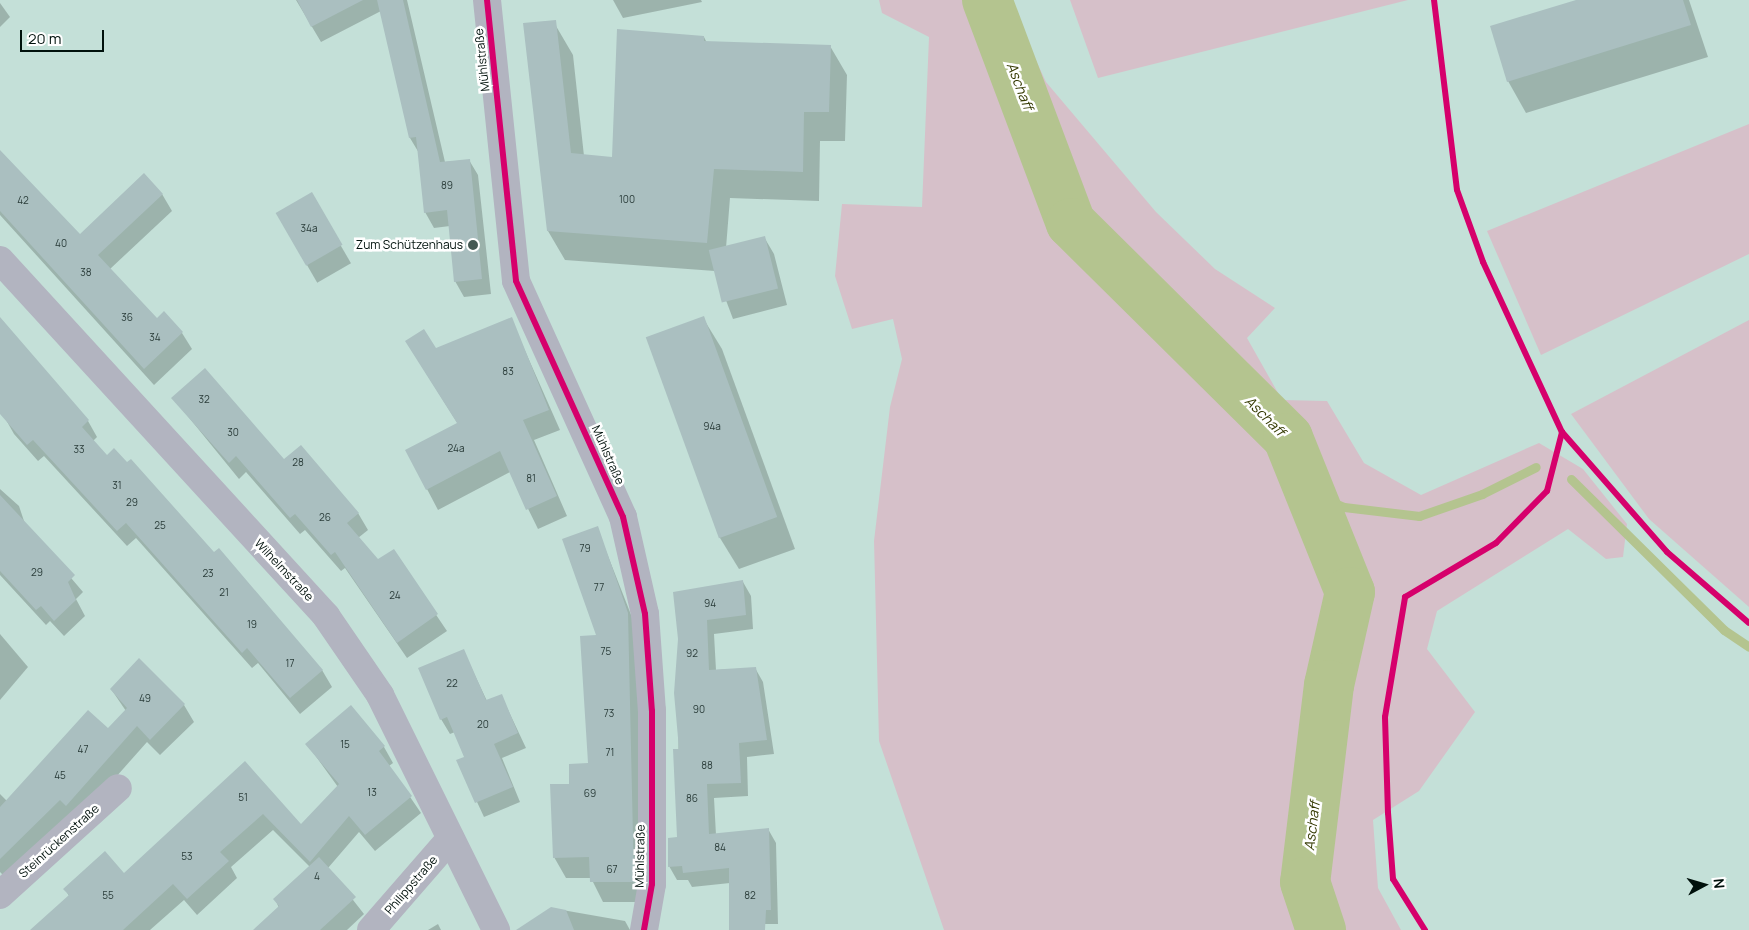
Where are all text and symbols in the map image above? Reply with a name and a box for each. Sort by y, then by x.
scale bar [22,20,106,52]
text: 20 m [28,28,61,49]
street label: Mühlstraße [472,28,492,92]
water label: Aschaff [1003,60,1037,112]
house number: 89 [441,180,453,192]
house number: 100 [619,194,635,206]
house number: 42 [17,195,29,207]
house number: 34a [301,223,317,235]
house number: 40 [55,238,67,250]
place label: Zum Schützenhaus [356,238,463,252]
marker: Zum Schützenhaus [467,239,479,251]
house number: 38 [80,267,92,279]
house number: 36 [121,312,133,324]
house number: 34 [149,332,161,344]
house number: 83 [502,366,514,378]
water label: Aschaff [1242,393,1288,439]
house number: 32 [198,394,210,406]
house number: 94a [703,421,721,433]
street label: Mühlstraße [589,423,627,487]
house number: 30 [227,427,239,439]
house number: 24a [448,443,464,455]
house number: 33 [73,444,85,456]
house number: 28 [292,457,304,469]
house number: 81 [526,473,536,485]
house number: 31 [112,480,122,492]
house number: 29 [126,497,138,509]
house number: 26 [319,512,331,524]
house number: 25 [154,520,166,532]
street label: Wilhelmstraße [252,536,316,604]
house number: 79 [579,543,591,555]
house number: 29 [31,567,43,579]
house number: 23 [202,568,214,580]
house number: 77 [594,582,604,594]
house number: 21 [219,587,229,599]
house number: 24 [389,590,401,602]
house number: 94 [704,598,716,610]
house number: 19 [247,619,257,631]
house number: 75 [601,646,611,658]
house number: 92 [686,648,698,660]
house number: 17 [286,658,294,670]
house number: 22 [446,678,458,690]
house number: 49 [139,693,151,705]
house number: 90 [693,704,705,716]
house number: 73 [604,708,614,720]
house number: 20 [477,719,489,731]
house number: 15 [340,739,350,751]
house number: 47 [78,744,88,756]
house number: 71 [606,747,614,759]
house number: 88 [701,760,713,772]
house number: 45 [54,770,66,782]
house number: 13 [367,787,377,799]
house number: 69 [584,788,596,800]
house number: 51 [238,792,248,804]
house number: 86 [686,793,698,805]
water label: Aschaff [1301,800,1323,852]
street label: Steinrückenstraße [16,801,102,881]
street label: Mühlstraße [632,824,648,888]
house number: 84 [714,842,726,854]
house number: 53 [181,851,193,863]
street label: Philippstraße [382,853,440,917]
north arrow [1679,860,1729,910]
house number: 67 [606,864,618,876]
house number: 4 [314,871,320,883]
text: N [1709,877,1729,889]
house number: 55 [102,890,114,902]
house number: 82 [744,890,756,902]

